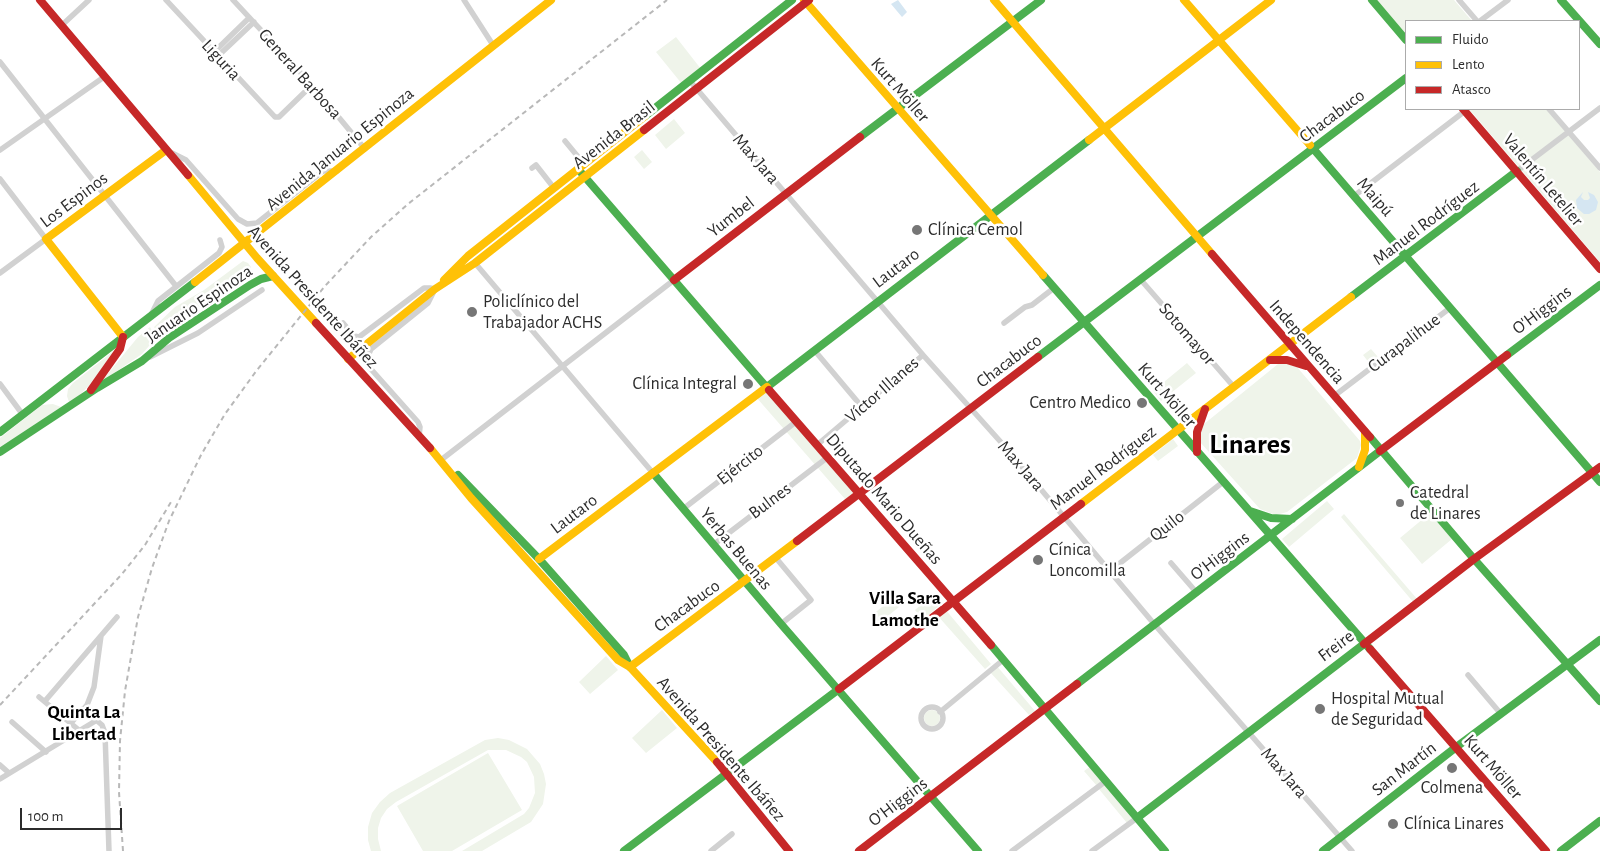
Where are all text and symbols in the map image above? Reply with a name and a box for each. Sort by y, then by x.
legend [1405,20,1580,110]
street label: General Barbosa [254,24,346,124]
text: Fluido [1452,32,1489,47]
street label: Liguria [197,35,245,85]
street label: Kurt Möller [866,53,934,127]
text: Lento [1452,57,1485,72]
text: Atasco [1452,82,1491,97]
street label: Avenida Januario Espinoza [262,83,418,215]
street label: Chacabuco [1295,84,1369,148]
street label: Avenida Brasil [568,96,660,174]
street label: Max Jara [728,129,784,189]
street label: Valentín Letelier [1498,129,1588,231]
street label: Los Espinos [36,167,112,233]
street label: Maipú [1352,173,1398,221]
street label: Manuel Rodríguez [1369,176,1483,270]
street label: Yumbel [703,192,759,242]
place label: Clínica Cemol [928,219,1023,241]
street label: Avenida Presidente Ibáñez [243,221,383,373]
marker: Clínica Cemol [910,223,924,237]
street label: Lautaro [868,243,924,293]
street label: Januario Espinoza [141,260,257,348]
street label: O'Higgins [1508,281,1576,339]
place label: Policlínico del Trabajador ACHS [483,291,602,334]
street label: Independencia [1264,295,1350,389]
street label: Sotomayor [1154,298,1220,370]
marker: Policlínico del Trabajador ACHS [465,305,479,319]
street label: Curapalihue [1363,309,1445,377]
street label: Chacabuco [972,329,1046,393]
street label: Víctor Illanes [841,352,923,428]
street label: Kurt Möller [1133,358,1201,432]
place label: Clínica Integral [632,373,737,395]
marker: Clínica Integral [741,377,755,391]
place label: Centro Medico [1029,392,1131,414]
marker: Centro Medico [1135,396,1149,410]
street label: Manuel Rodríguez [1046,421,1160,515]
district label: Linares [1209,428,1291,462]
street label: Diputado Mario Dueñas [821,429,947,569]
street label: Max Jara [993,436,1049,496]
street label: Ejército [712,440,768,490]
street label: Bulnes [745,478,795,524]
place label: Catedral de Linares [1410,482,1481,524]
street label: Lautaro [546,489,602,539]
marker: Catedral de Linares [1394,497,1406,509]
street label: Yerbas Buenas [695,503,777,595]
street label: Quilo [1145,506,1189,546]
street label: O'Higgins [1186,527,1254,585]
place label: Cínica Loncomilla [1049,539,1126,582]
marker: Cínica Loncomilla [1031,553,1045,567]
street label: Chacabuco [650,575,724,637]
district label: Villa Sara Lamothe [869,587,941,631]
street label: Freire [1314,625,1358,667]
street label: Avenida Presidente Ibáñez [652,672,790,826]
place label: Hospital Mutual de Seguridad [1331,688,1444,731]
district label: Quinta La Libertad [47,701,121,745]
marker: Hospital Mutual de Seguridad [1313,702,1327,716]
street label: Kurt Möller [1459,730,1527,804]
street label: San Martín [1367,737,1441,801]
street label: Max Jara [1256,743,1312,803]
marker: Colmena [1445,761,1459,775]
street label: O'Higgins [864,773,932,831]
place label: Colmena [1421,777,1483,799]
scale bar [22,798,125,830]
text: 100 m [28,809,63,824]
place label: Clínica Linares [1404,813,1504,835]
marker: Clínica Linares [1386,817,1400,831]

